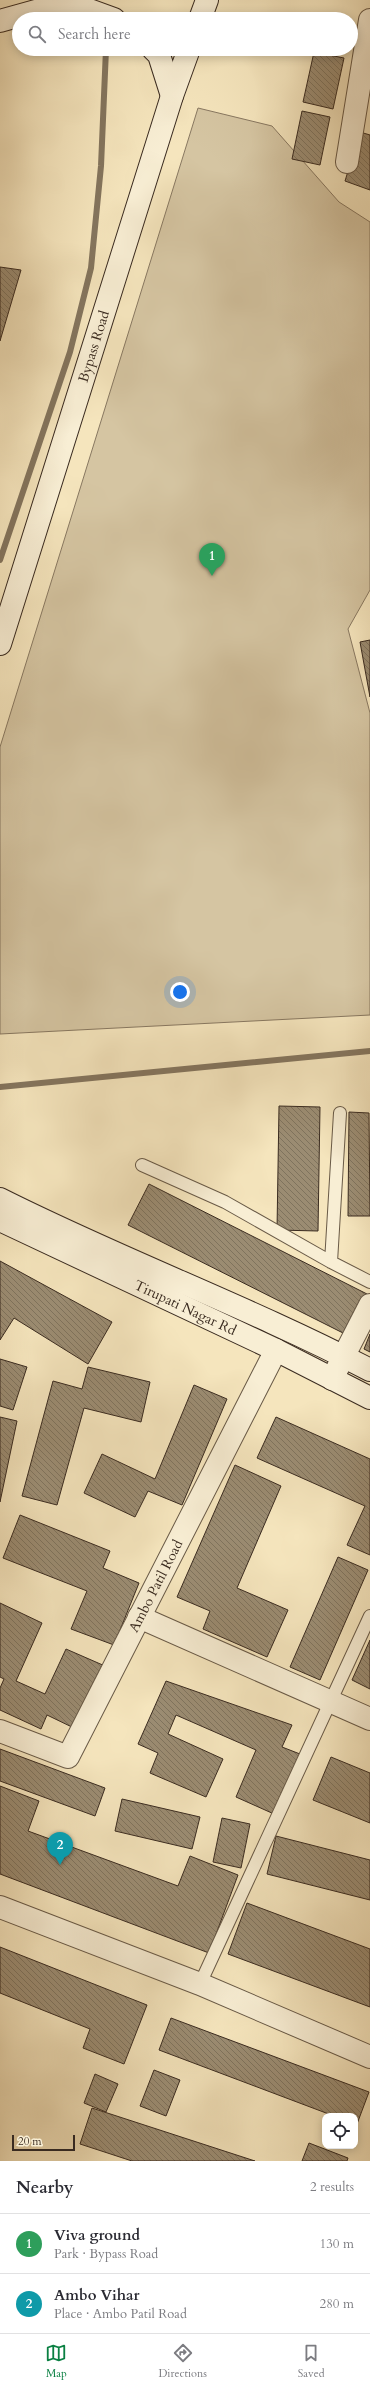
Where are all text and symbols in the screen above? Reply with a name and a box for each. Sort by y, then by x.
search box [12,12,358,56]
icon: search [26,23,48,45]
text: Search here [58,24,131,44]
street label: Bypass Road [73,307,114,385]
pin: 1 [199,543,225,576]
your location [170,982,190,1002]
street label: Tirupati Nagar Rd [131,1275,240,1340]
street label: Ambo Patil Road [124,1536,187,1635]
pin: 2 [47,1832,73,1865]
map controls [322,2113,358,2149]
button: locate [322,2113,358,2149]
scale bar [12,2133,75,2152]
text: 20 m [18,2134,42,2149]
text: Nearby [16,2176,73,2199]
text: 2 results [310,2178,354,2196]
text: Viva ground [54,2225,140,2245]
text: 1 [26,2235,32,2253]
text: 130 m [320,2235,354,2253]
text: Park · Bypass Road [54,2245,158,2263]
text: Ambo Vihar [54,2285,140,2305]
text: 2 [26,2295,32,2313]
text: 280 m [320,2295,354,2313]
text: Place · Ambo Patil Road [54,2305,187,2323]
tab: Map [45,2342,67,2381]
tab: Directions [158,2342,207,2381]
tab: Saved [298,2342,325,2381]

